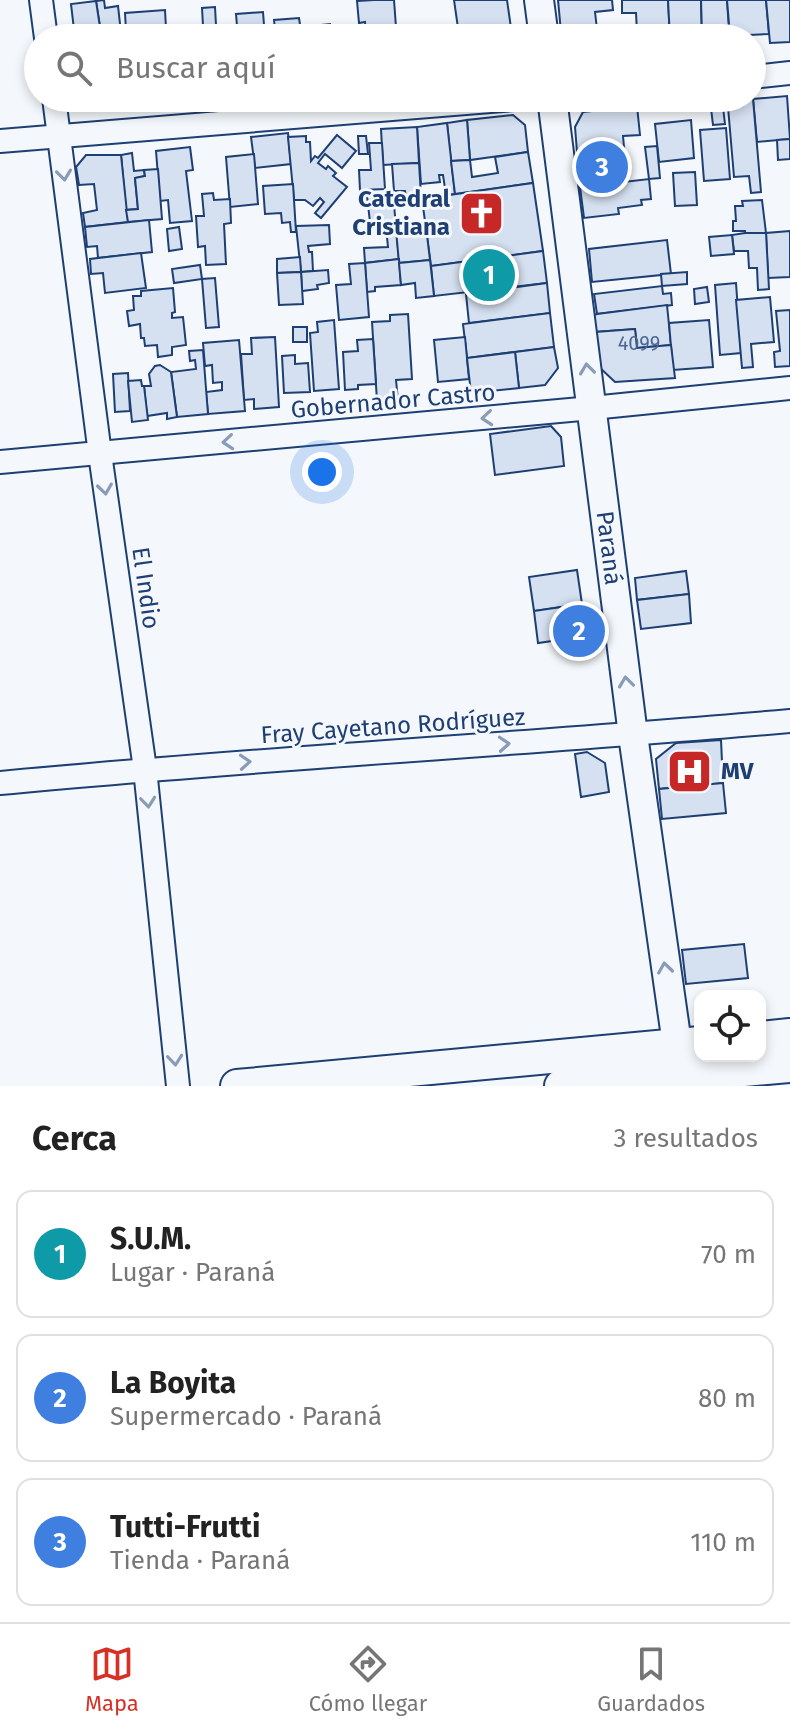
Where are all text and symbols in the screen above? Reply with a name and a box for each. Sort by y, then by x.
search box [24,24,766,112]
icon: search [52,46,96,90]
text: Buscar aquí [116,50,276,86]
pin: 3 [576,137,628,197]
one-way arrow [55,168,72,182]
place label: Catedral Cristiana [352,185,451,241]
church icon: Catedral Cristiana [457,189,505,237]
pin: 1 [463,245,515,305]
house number: 4099 [618,331,660,355]
one-way arrow [579,362,596,376]
street label: Gobernador Castro [290,378,496,424]
one-way arrow [480,409,493,426]
one-way arrow [221,433,234,450]
your location [302,452,342,492]
one-way arrow [96,482,113,496]
street label: Paraná [591,509,627,587]
street label: El Indio [126,545,166,631]
pin: 2 [553,601,605,661]
one-way arrow [618,675,635,689]
street label: Fray Cayetano Rodríguez [260,703,526,749]
one-way arrow [498,736,511,753]
hospital icon: MV [666,747,714,795]
one-way arrow [239,754,252,771]
place label: MV [721,757,755,785]
one-way arrow [140,796,157,809]
one-way arrow [657,961,674,975]
map controls [694,990,766,1062]
button: locate [694,990,766,1062]
one-way arrow [167,1054,184,1067]
text: Cerca [32,1118,117,1159]
text: 3 resultados [614,1123,758,1154]
text: S.U.M. [110,1221,191,1257]
text: 1 [54,1239,66,1270]
text: 70 m [701,1239,756,1270]
text: Lugar · Paraná [110,1257,275,1288]
text: La Boyita [110,1365,236,1401]
text: 2 [53,1383,67,1414]
text: 80 m [698,1383,756,1414]
text: Supermercado · Paraná [110,1401,382,1432]
text: Tutti-Frutti [110,1509,260,1545]
text: 3 [53,1527,67,1558]
text: 110 m [690,1527,756,1558]
text: Tienda · Paraná [110,1545,290,1576]
tab: Mapa [85,1642,139,1717]
tab: Cómo llegar [309,1642,427,1717]
tab: Guardados [597,1642,705,1717]

